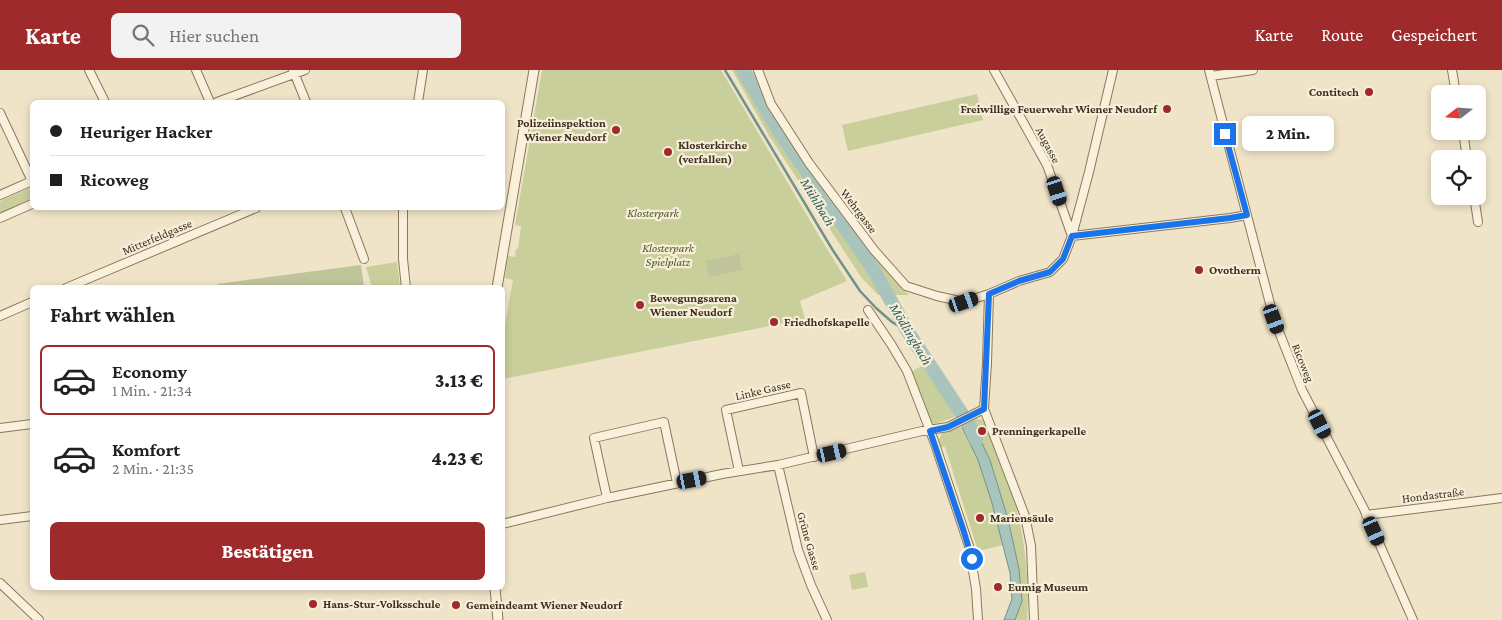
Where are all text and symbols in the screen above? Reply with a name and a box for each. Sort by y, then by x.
search box [111,13,461,58]
icon: search [129,21,157,49]
text: Karte [25,22,81,49]
text: Hier suchen [169,25,259,46]
text: Karte [1255,25,1293,45]
text: Route [1321,25,1363,45]
text: Gespeichert [1391,25,1477,45]
place label: Contitech [1309,85,1359,99]
north arrow [1431,85,1486,140]
map controls [1431,85,1486,205]
marker: Contitech [1363,86,1375,98]
place label: Freiwillige Feuerwehr Wiener Neudorf [960,102,1158,116]
marker: Freiwillige Feuerwehr Wiener Neudorf [1161,103,1173,115]
place label: Polizeiinspektion Wiener Neudorf [517,116,607,144]
callout: 2 Min. [1242,116,1335,152]
text: Heuriger Hacker [80,121,213,142]
route end [1214,123,1236,145]
marker: Polizeiinspektion Wiener Neudorf [610,124,622,136]
street label: Augasse [1033,124,1063,166]
text: 2 Min. [1266,125,1310,142]
place label: Klosterkirche (verfallen) [678,138,747,166]
marker: Klosterkirche (verfallen) [662,146,674,158]
button: locate [1431,150,1486,205]
text: Ricoweg [80,169,149,190]
water label: Mühlbach [797,174,839,229]
car [1045,174,1068,208]
street label: Wehrgasse [838,186,880,236]
park label: Klosterpark [627,206,680,220]
street label: Mitterfeldgasse [120,216,194,258]
park label: Klosterpark Spielplatz [642,241,695,269]
place label: Ovotherm [1209,263,1262,277]
marker: Ovotherm [1193,264,1205,276]
car [947,290,980,314]
place label: Bewegungsarena Wiener Neudorf [649,291,737,319]
marker: Bewegungsarena Wiener Neudorf [634,299,646,311]
water label: Mödlingbach [886,299,936,368]
text: Fahrt wählen [50,302,175,327]
car [1261,302,1286,336]
place label: Friedhofskapelle [784,315,870,329]
marker: Friedhofskapelle [768,316,780,328]
street label: Ricoweg [1289,342,1317,385]
icon: car [52,358,97,403]
text: Economy [112,361,187,382]
text: 3.13 € [435,370,483,391]
street label: Linke Gasse [734,377,792,403]
text: 1 Min. · 21:34 [112,382,192,399]
car [1306,407,1333,441]
place label: Prenningerkapelle [992,424,1087,438]
marker: Prenningerkapelle [976,425,988,437]
icon: car [52,436,97,481]
text: Komfort [112,439,180,460]
car [815,442,848,464]
text: 4.23 € [431,448,483,469]
text: 2 Min. · 21:35 [112,460,194,477]
car [675,470,708,490]
street label: Hondastraße [1401,484,1465,506]
street label: Grüne Gasse [794,510,824,572]
place label: Mariensäule [990,511,1054,525]
marker: Mariensäule [974,512,986,524]
car [1361,514,1386,548]
button: Bestätigen [50,522,485,580]
route start [961,548,983,570]
place label: Eumig Museum [1008,580,1089,594]
marker: Eumig Museum [992,581,1004,593]
place label: Hans-Stur-Volksschule [323,597,441,611]
marker: Hans-Stur-Volksschule [307,598,319,610]
place label: Gemeindeamt Wiener Neudorf [466,598,623,612]
marker: Gemeindeamt Wiener Neudorf [450,599,462,611]

